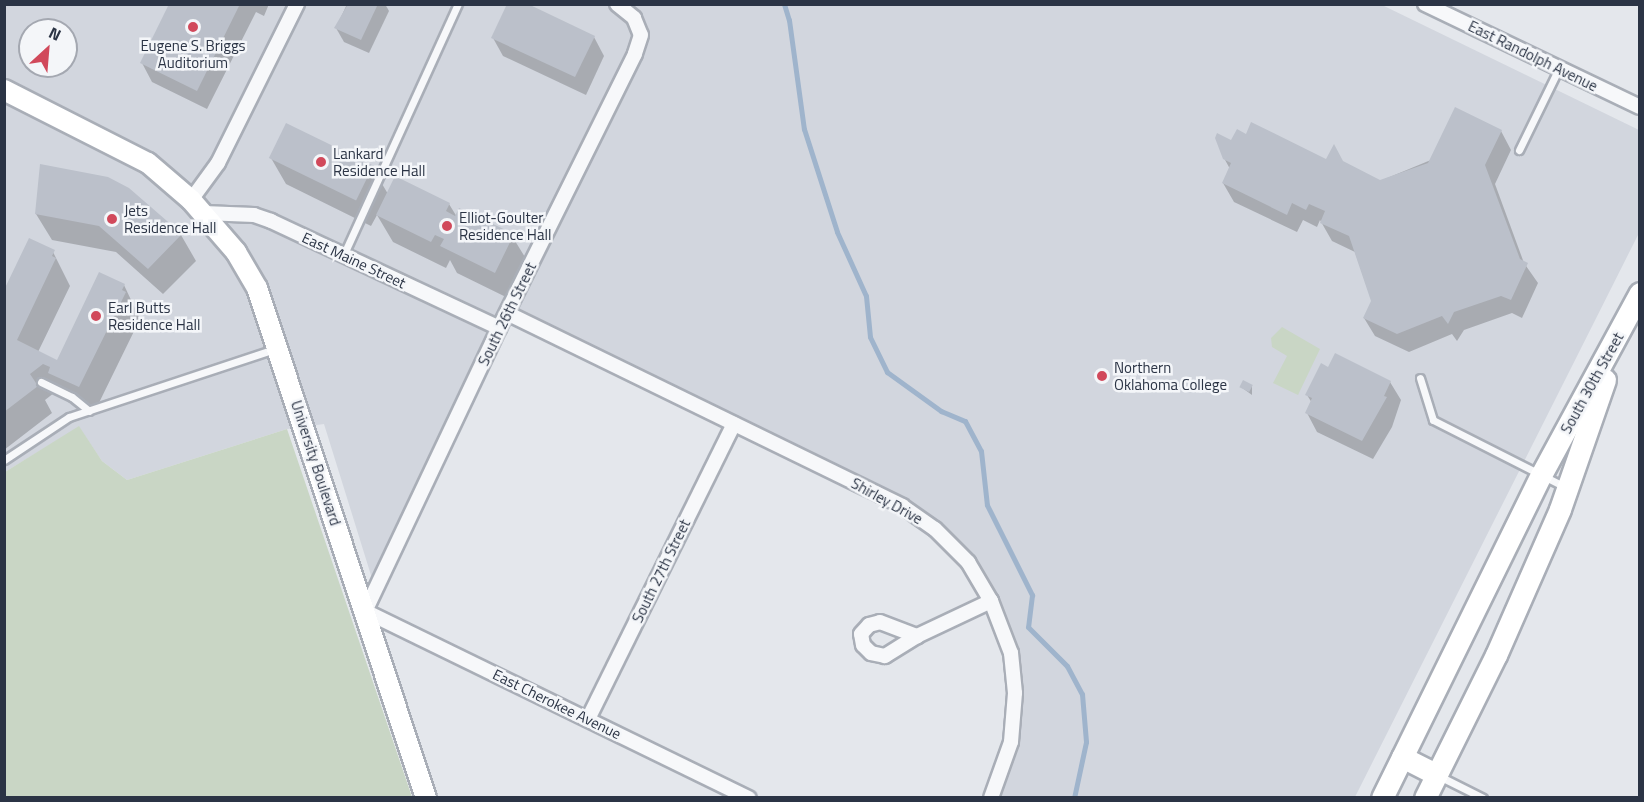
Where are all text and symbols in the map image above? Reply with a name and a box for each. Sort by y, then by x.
street label: East Randolph Avenue [1465,17,1601,95]
north arrow [18,18,78,78]
text: N [45,20,65,47]
marker: Eugene S. Briggs Auditorium [186,20,200,34]
place label: Eugene S. Briggs Auditorium [140,36,246,71]
place label: Lankard Residence Hall [333,144,425,179]
marker: Lankard Residence Hall [314,155,328,169]
place label: Jets Residence Hall [124,201,216,236]
place label: Elliot-Goulter Residence Hall [459,208,551,243]
marker: Jets Residence Hall [105,212,119,226]
marker: Elliot-Goulter Residence Hall [440,219,454,233]
street label: East Maine Street [299,228,409,292]
street label: South 26th Street [474,259,540,369]
place label: Earl Butts Residence Hall [108,298,200,333]
marker: Earl Butts Residence Hall [89,309,103,323]
street label: South 30th Street [1557,329,1627,437]
place label: Northern Oklahoma College [1114,358,1227,393]
marker: Northern Oklahoma College [1095,369,1109,383]
street label: University Boulevard [287,398,345,528]
street label: Shirley Drive [848,474,926,528]
street label: South 27th Street [628,516,694,626]
street label: East Cherokee Avenue [490,665,624,743]

